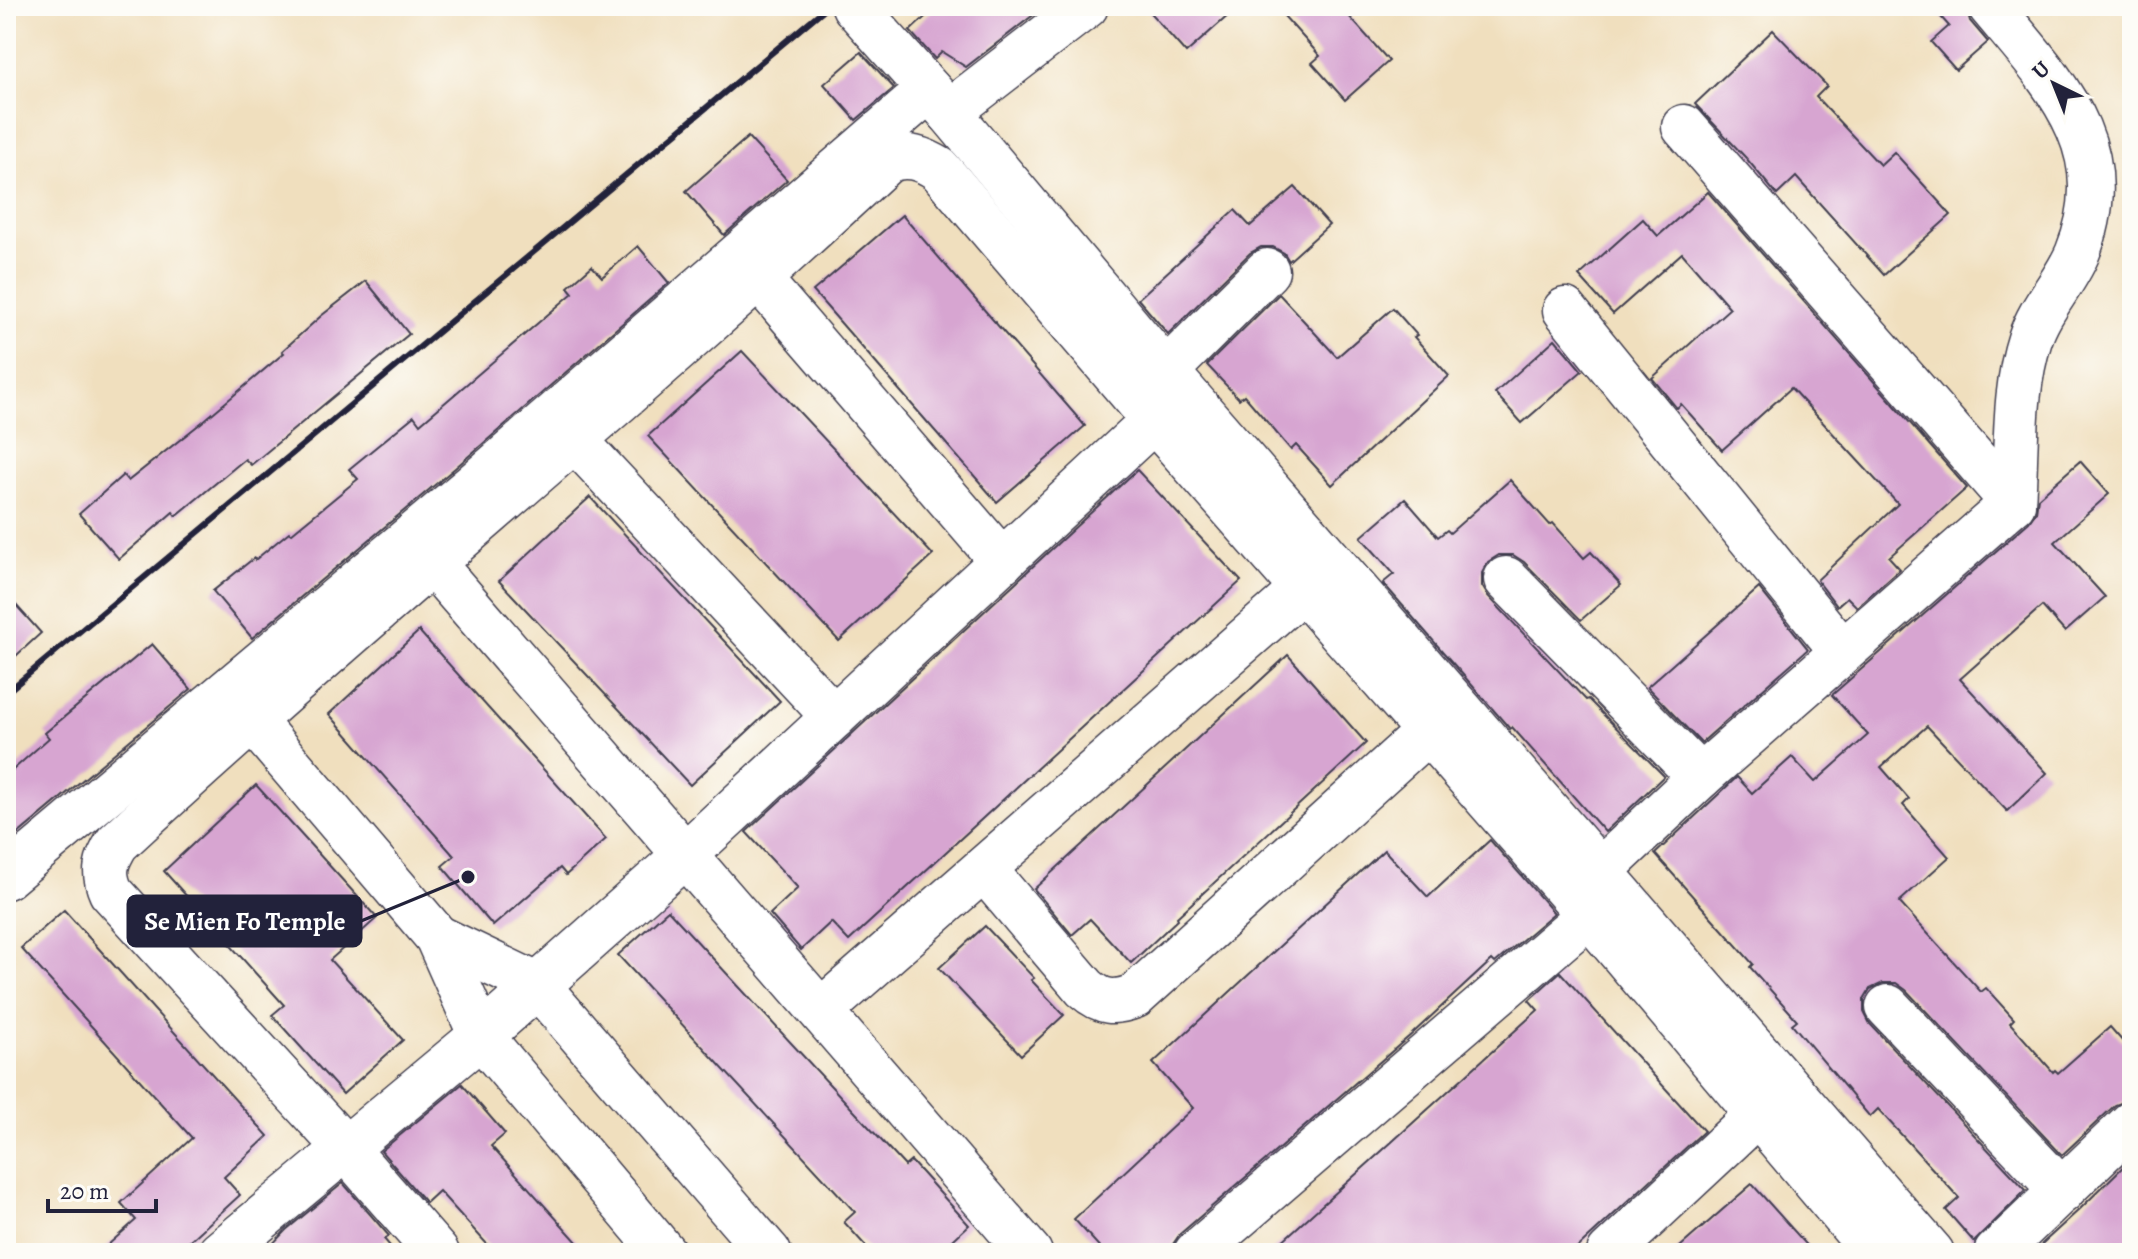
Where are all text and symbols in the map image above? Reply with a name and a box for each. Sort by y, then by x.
north arrow [2014,44,2094,124]
text: U [2026,54,2057,86]
callout: Se Mien Fo Temple [128,896,361,946]
text: Se Mien Fo Temple [144,904,346,939]
scale bar [48,1163,156,1213]
text: 20 m [60,1175,109,1207]

